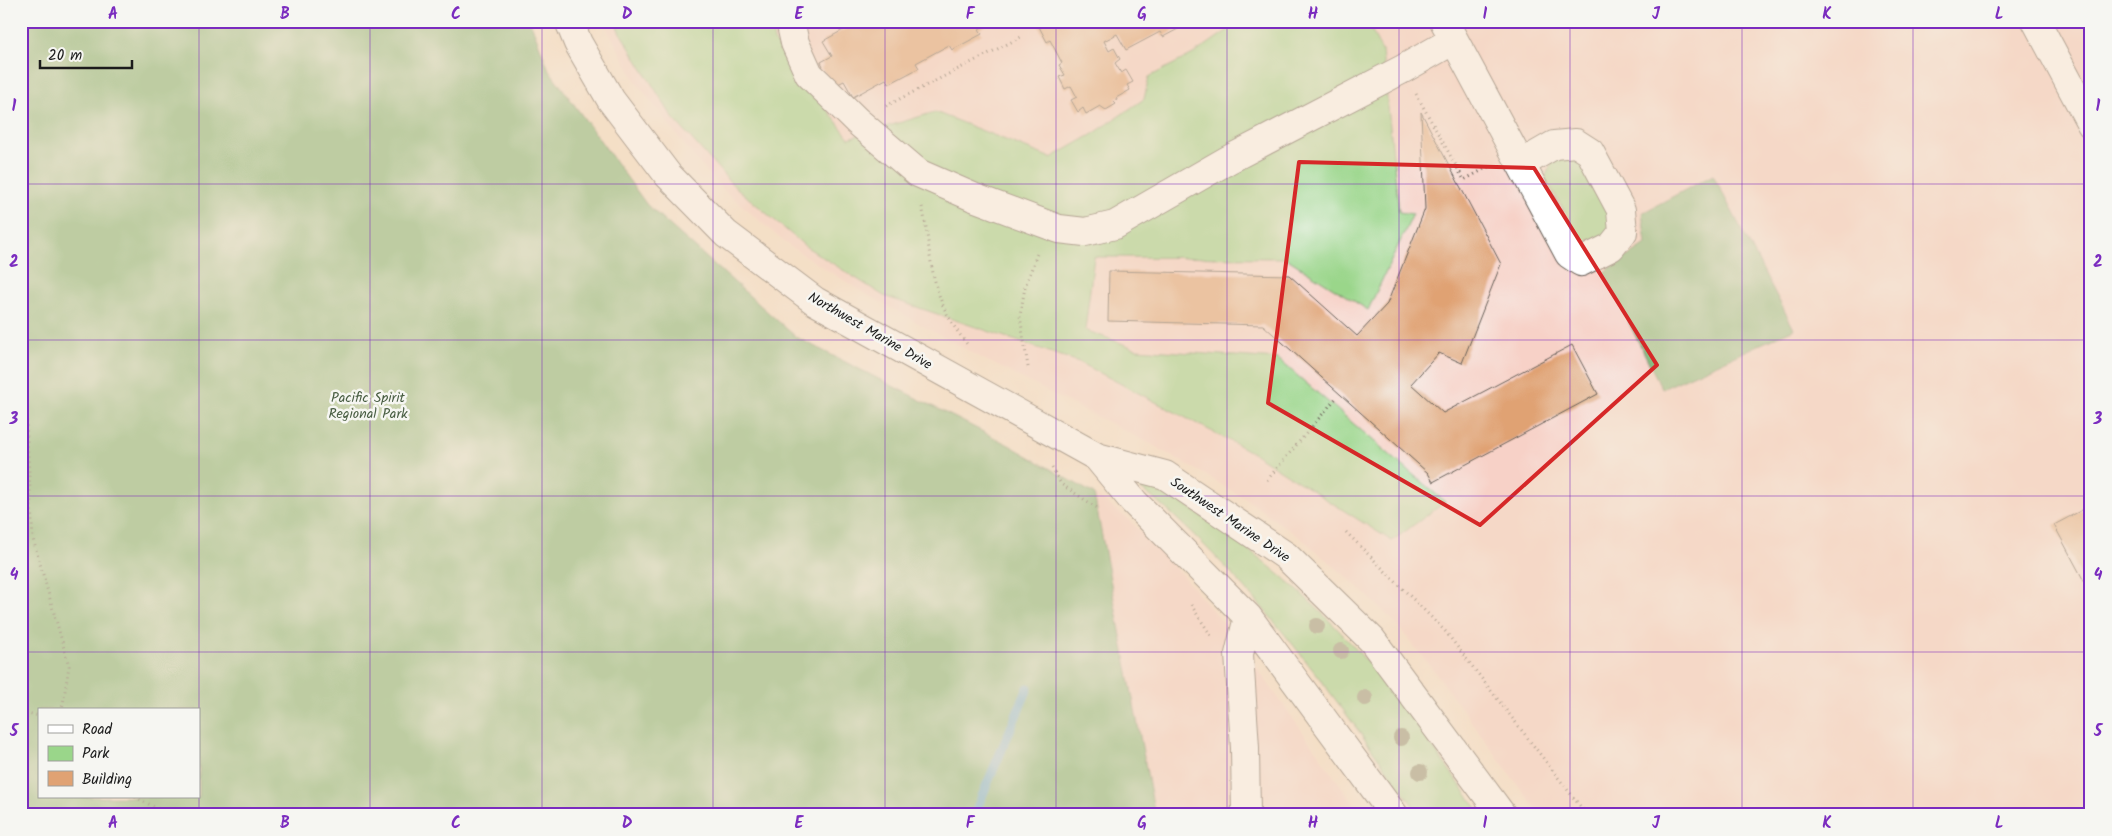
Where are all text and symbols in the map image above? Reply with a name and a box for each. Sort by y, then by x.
text: A [108,2,118,27]
text: B [280,2,290,27]
text: C [451,2,461,27]
text: D [622,2,633,27]
text: E [795,2,805,27]
text: F [966,2,976,27]
text: G [1137,2,1147,27]
text: H [1308,2,1318,27]
text: I [1483,2,1488,27]
text: J [1652,2,1661,27]
text: K [1822,2,1832,27]
text: L [1995,2,2003,27]
scale bar [40,38,132,70]
text: 20 m [48,44,82,68]
text: 1 [12,94,17,119]
text: 1 [2096,94,2101,119]
text: 2 [9,250,19,275]
text: 2 [2093,250,2103,275]
street label: Northwest Marine Drive [804,286,937,376]
park label: Pacific Spirit Regional Park [328,387,408,425]
text: 3 [9,407,19,432]
text: 3 [2093,407,2103,432]
street label: Southwest Marine Drive [1166,472,1295,569]
text: 4 [10,563,19,588]
text: 4 [2094,563,2103,588]
legend [38,708,200,798]
text: Road [82,718,113,742]
text: 5 [9,719,20,744]
text: 5 [2093,719,2104,744]
text: Park [82,742,110,766]
text: Building [82,768,132,792]
text: A [108,811,118,836]
text: B [280,811,290,836]
text: C [451,811,461,836]
text: D [622,811,633,836]
text: E [795,811,805,836]
text: F [966,811,976,836]
text: G [1137,811,1147,836]
text: H [1308,811,1318,836]
text: I [1483,811,1488,836]
text: J [1652,811,1661,836]
text: K [1822,811,1832,836]
text: L [1995,811,2003,836]

